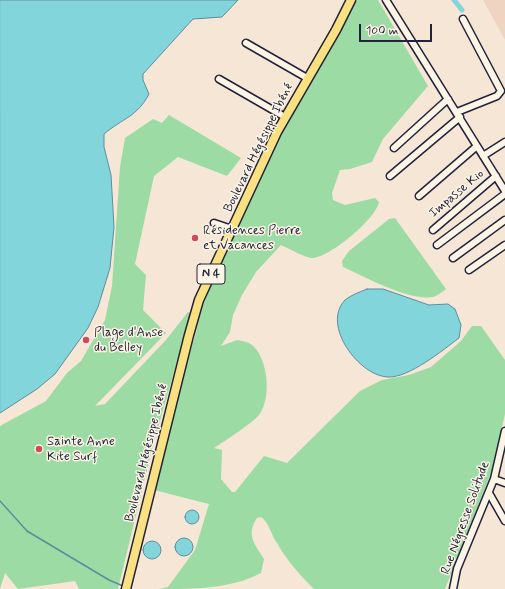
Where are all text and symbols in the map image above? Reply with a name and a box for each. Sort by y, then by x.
scale bar [361,16,434,42]
text: 100 m [366,23,398,39]
street label: Boulevard Hégésippe Ibéné [221,81,297,215]
street label: Impasse Kio [426,167,488,221]
place label: Résidences Pierre et Vacances [203,223,301,254]
marker: Résidences Pierre et Vacances [190,233,200,243]
road number: N 4 [197,264,225,284]
place label: Plage d'Anse du Belley [94,325,163,356]
marker: Plage d'Anse du Belley [81,335,91,345]
street label: Boulevard Hégésippe Ibéné [122,382,172,524]
place label: Sainte Anne Kite Surf [47,434,115,465]
marker: Sainte Anne Kite Surf [34,444,44,454]
street label: Rue Négresse Solitude [438,459,494,577]

